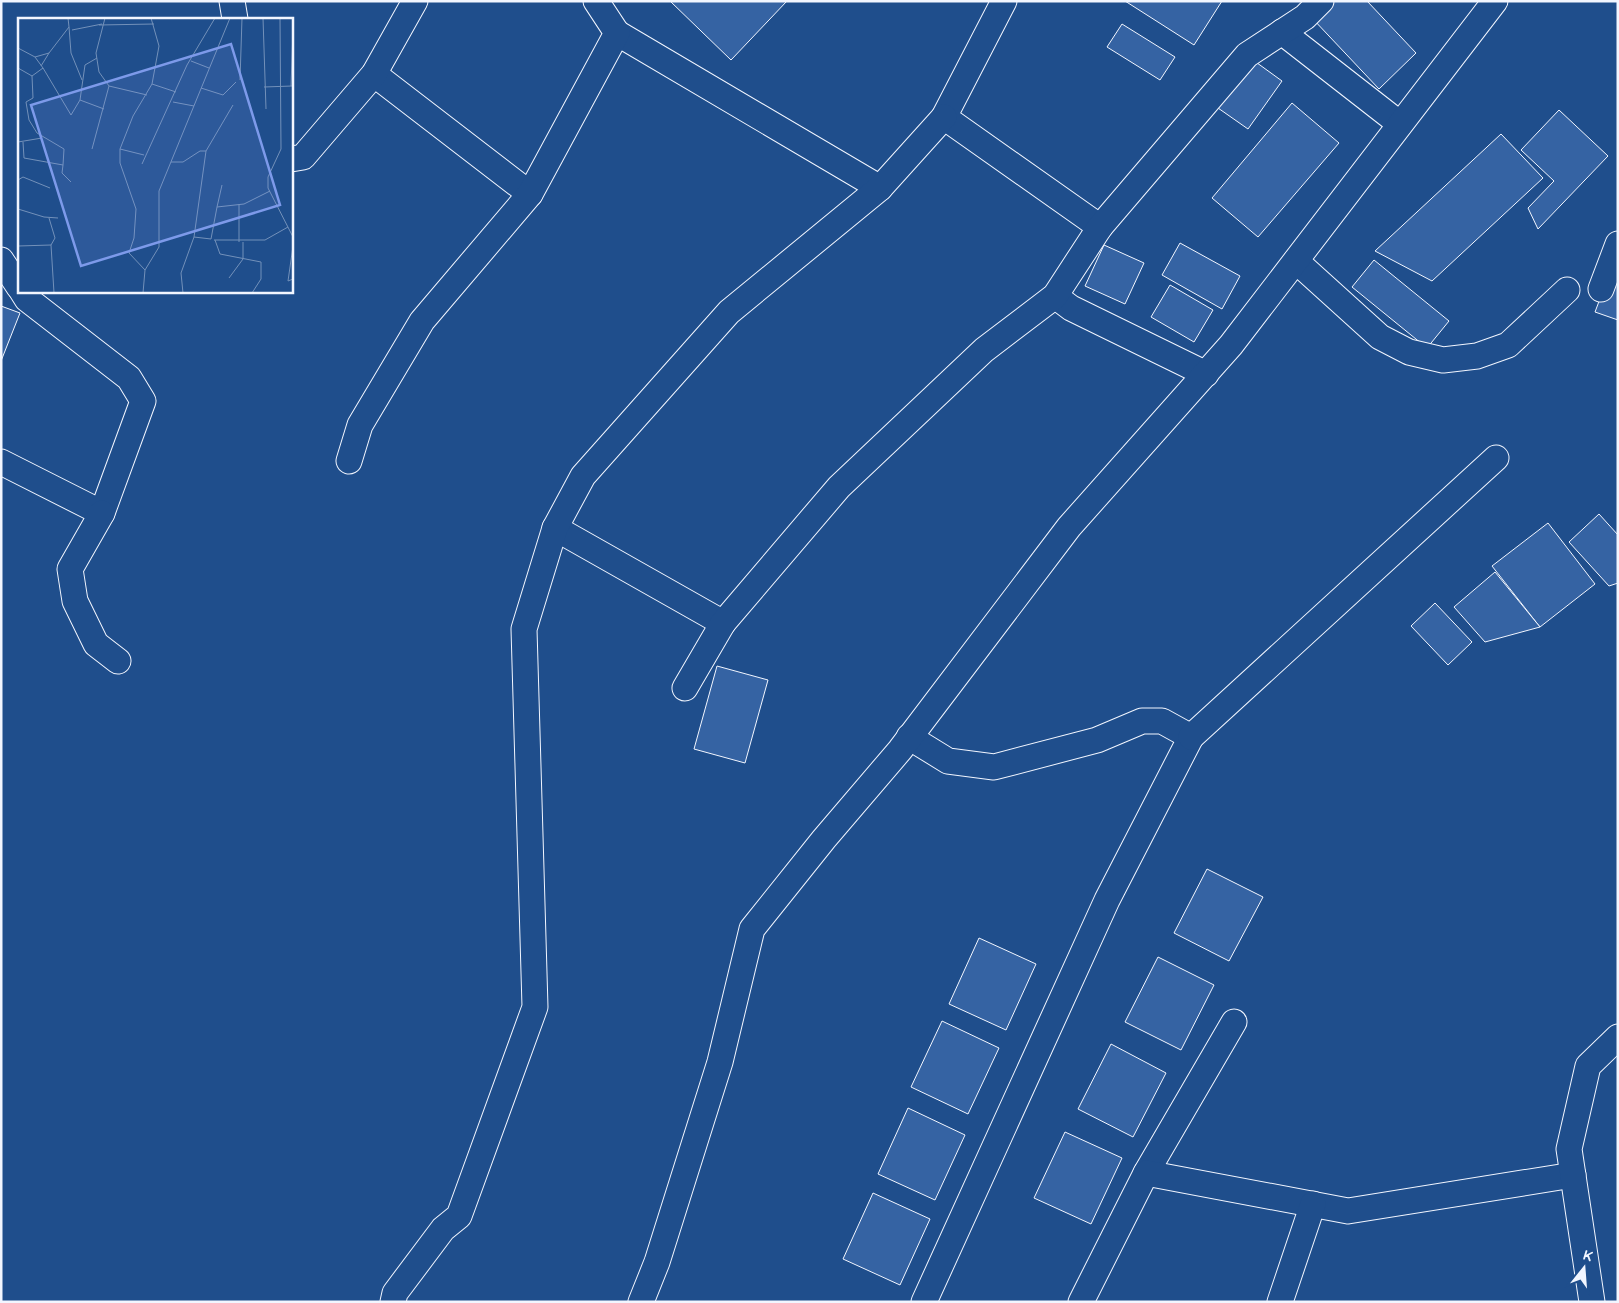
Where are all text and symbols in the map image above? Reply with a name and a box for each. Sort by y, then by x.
inset map [18,18,292,292]
north arrow [1559,1243,1609,1293]
text: K [1581,1246,1595,1266]

